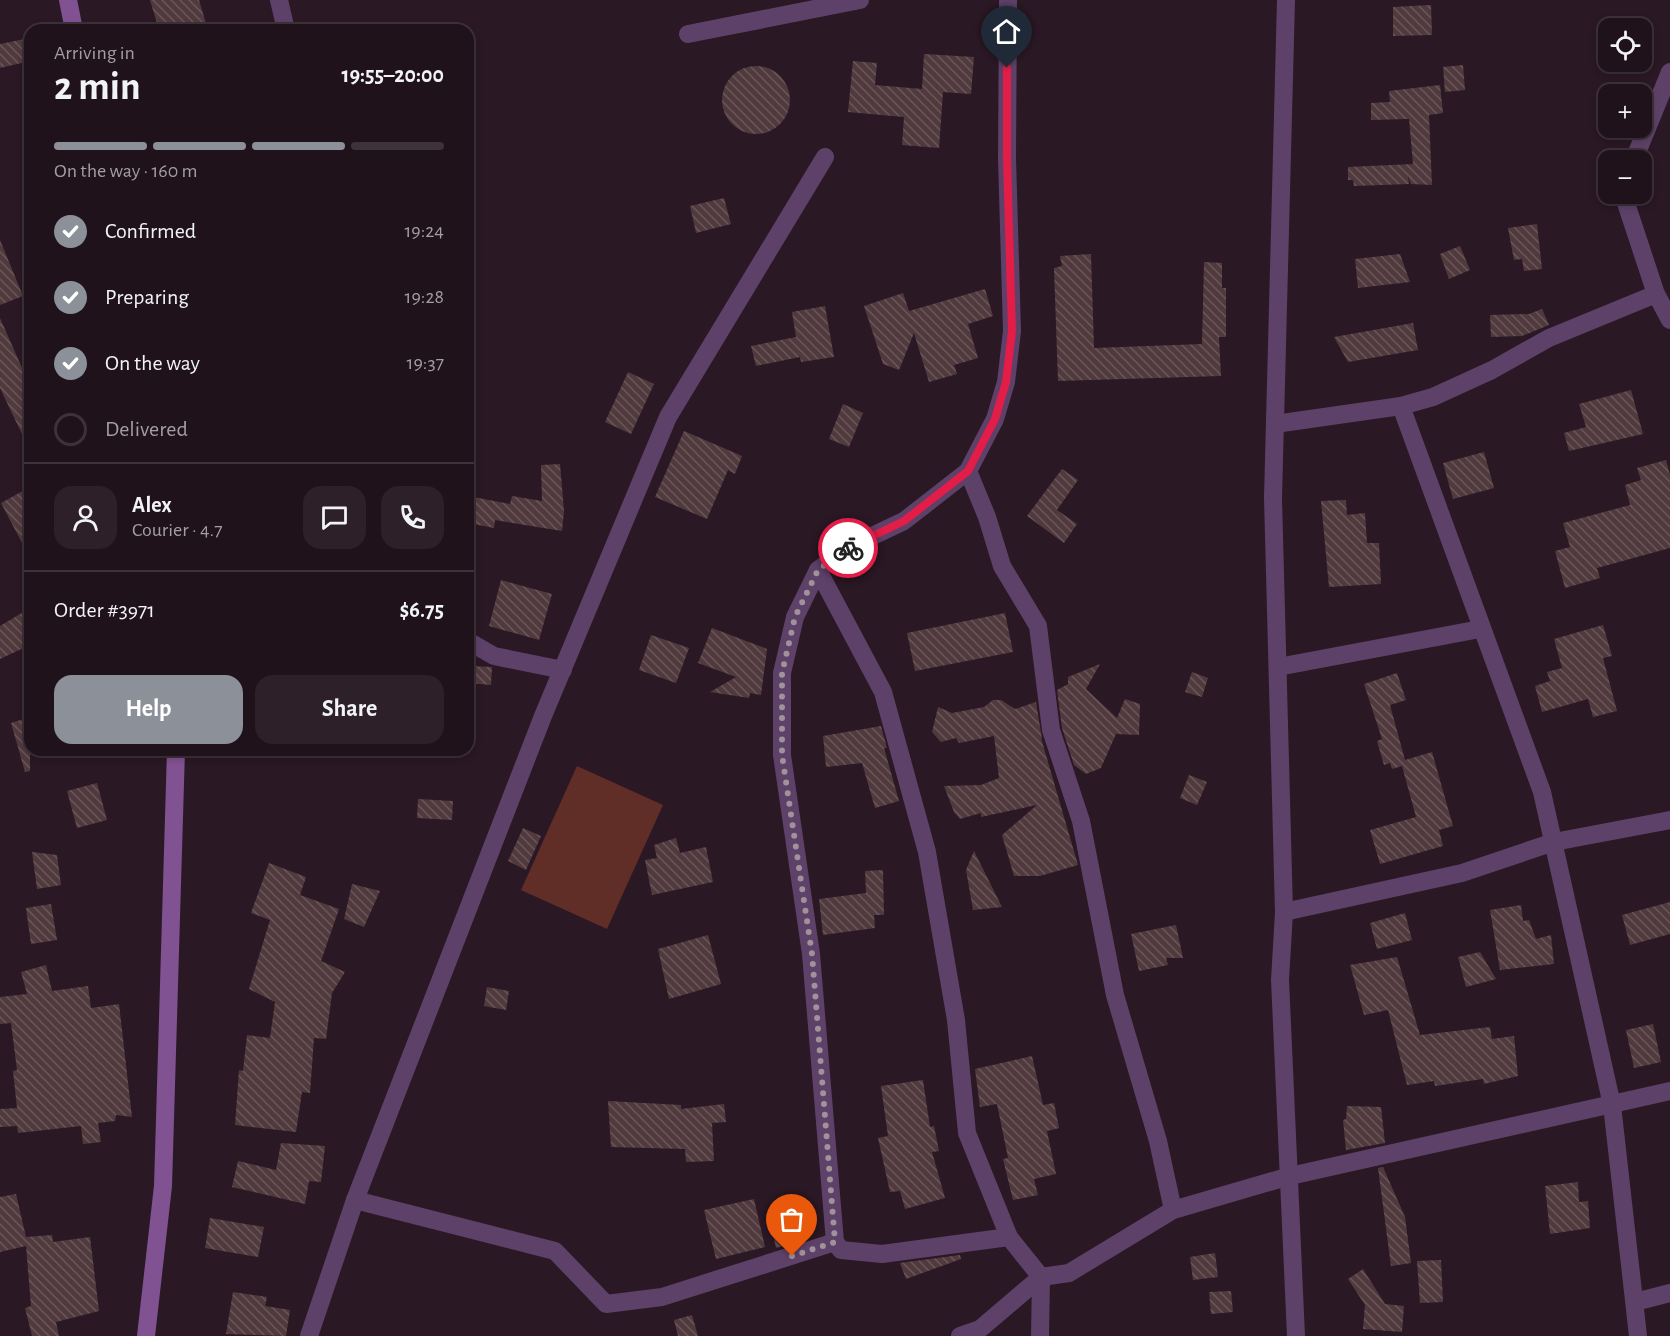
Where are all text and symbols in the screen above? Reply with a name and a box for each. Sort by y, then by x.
pin [981,6,1032,68]
icon: home [990,15,1023,48]
map controls [1598,18,1652,204]
button: locate [1598,18,1652,72]
text: Arriving in [54,43,135,63]
text: 19:55–20:00 [341,64,444,86]
text: 2 min [54,68,141,107]
button: + [1598,84,1652,138]
button: − [1598,150,1652,204]
text: On the way · 160 m [54,161,198,181]
icon: check [54,215,87,248]
text: Confirmed [105,220,196,242]
text: 19:24 [404,221,444,241]
icon: check [54,281,87,314]
text: Preparing [105,286,189,308]
text: 19:28 [405,287,444,307]
icon: check [54,347,87,380]
text: On the way [105,352,200,374]
text: 19:37 [407,353,444,373]
text: Delivered [105,418,188,440]
button: person [54,486,117,549]
button: chat [303,486,366,549]
button: phone [381,486,444,549]
text: Alex [132,494,172,516]
courier [818,518,878,578]
text: Courier · 4.7 [132,520,223,540]
icon: bike [832,532,865,565]
text: Order #3971 [54,599,155,621]
text: $6.75 [399,599,444,621]
button: Help [54,675,243,744]
button: Share [255,675,444,744]
pin [766,1194,817,1256]
icon: bag [775,1203,808,1236]

